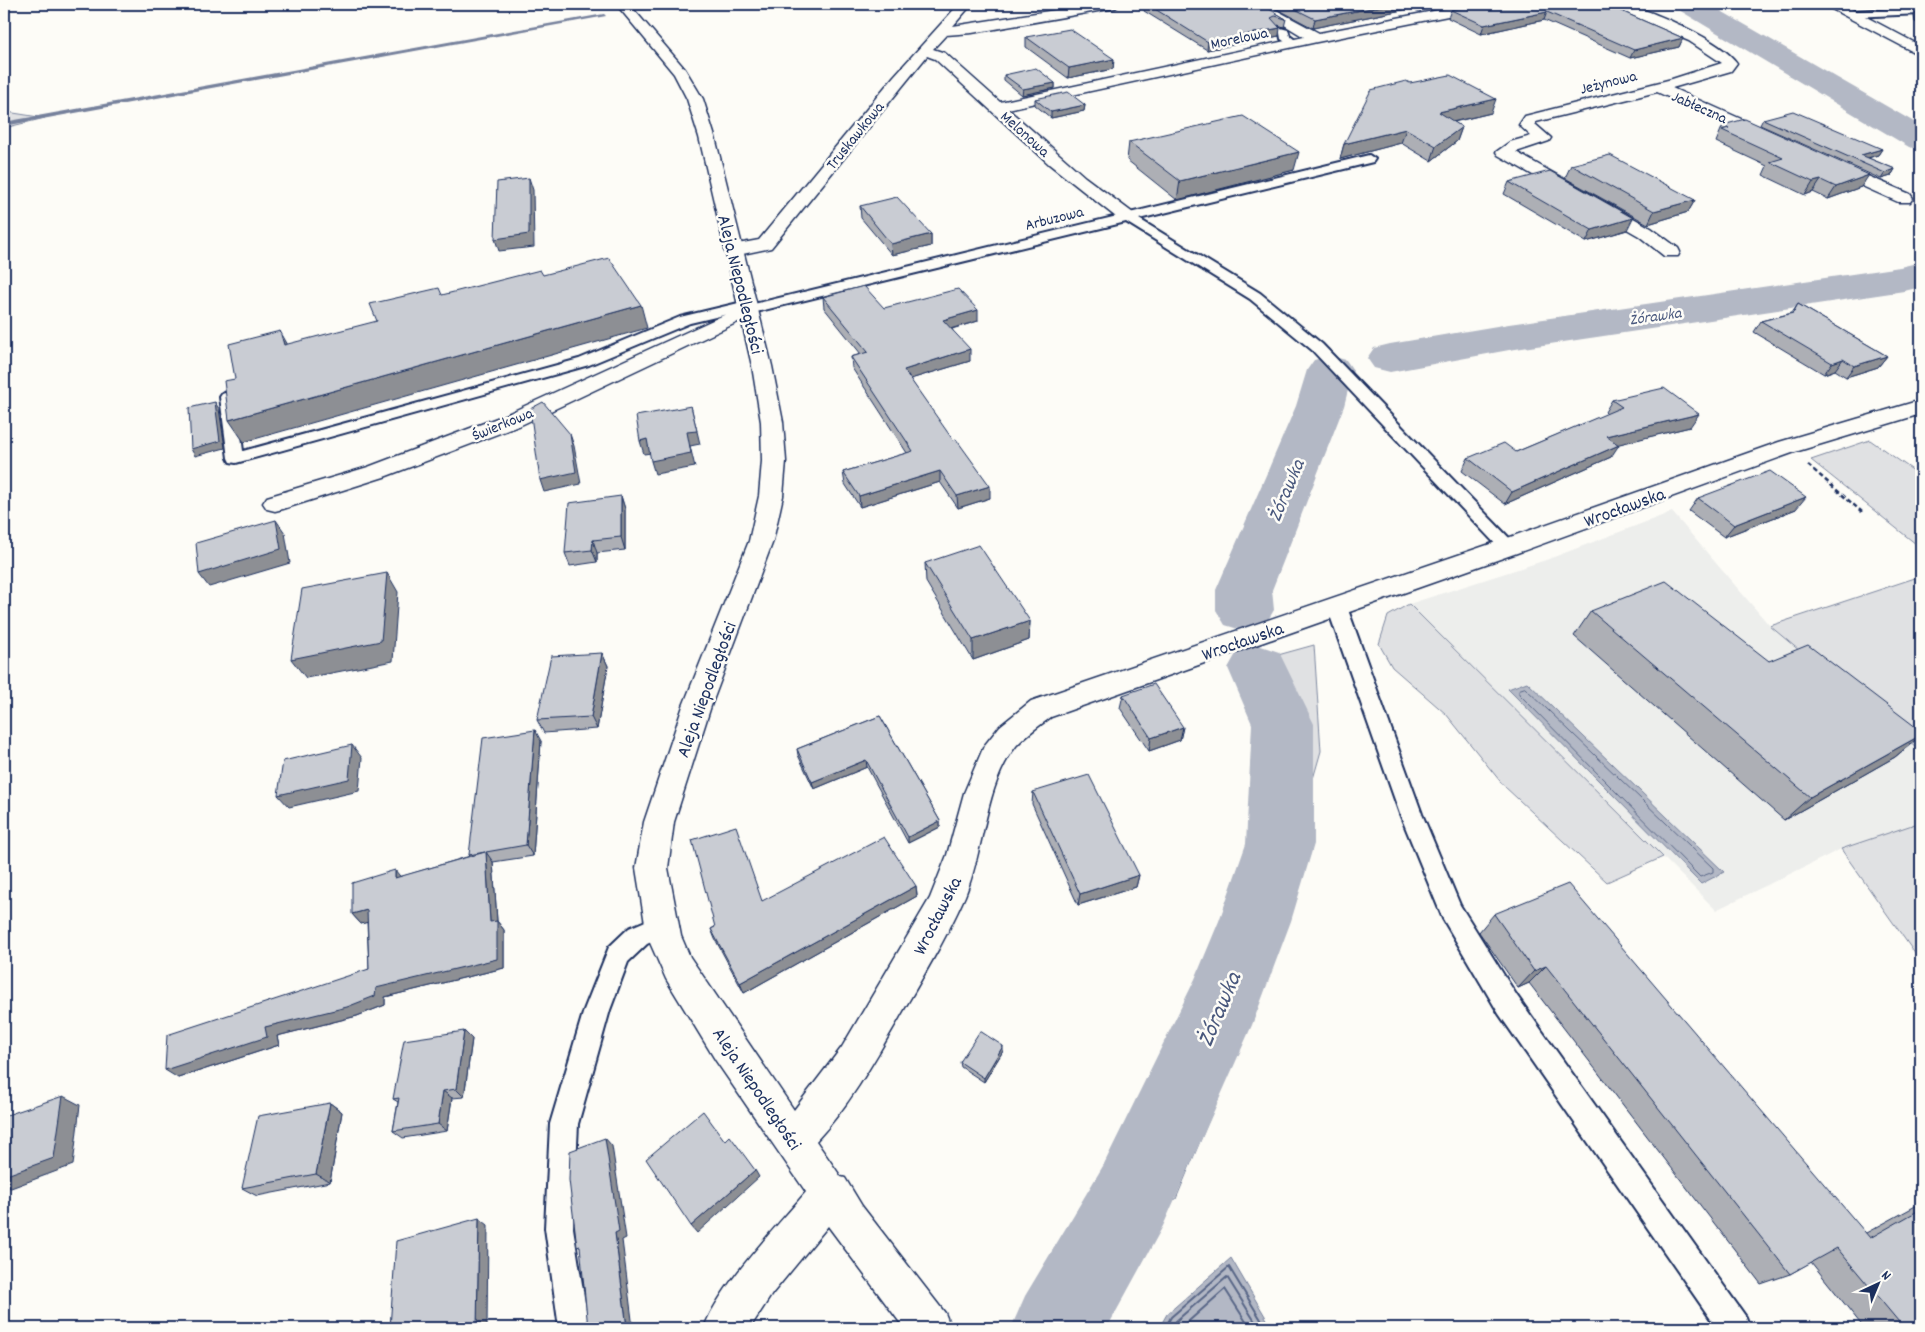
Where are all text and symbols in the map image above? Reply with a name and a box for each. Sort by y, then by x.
street label: Morelowa [1209,22,1271,57]
street label: Jeżynowa [1578,65,1640,102]
street label: Jabłeczna [1667,86,1731,131]
street label: Truskawkowa [821,97,891,176]
street label: Melonowa [994,106,1055,164]
street label: Arbuzowa [1023,201,1087,238]
street label: Aleja Niepodległości [708,212,769,358]
water label: Żórawka [1628,302,1684,332]
street label: Świerkowa [469,402,537,448]
water label: Żórawka [1262,454,1314,527]
street label: Wrocławska [1581,482,1671,536]
street label: Wrocławska [1199,616,1289,670]
street label: Aleja Niepodległości [671,618,746,762]
street label: Wrocławska [908,872,971,960]
water label: Żórawka [1190,966,1252,1053]
street label: Aleja Niepodległości [704,1023,806,1157]
north arrow [1852,1260,1902,1310]
text: N [1876,1266,1895,1286]

